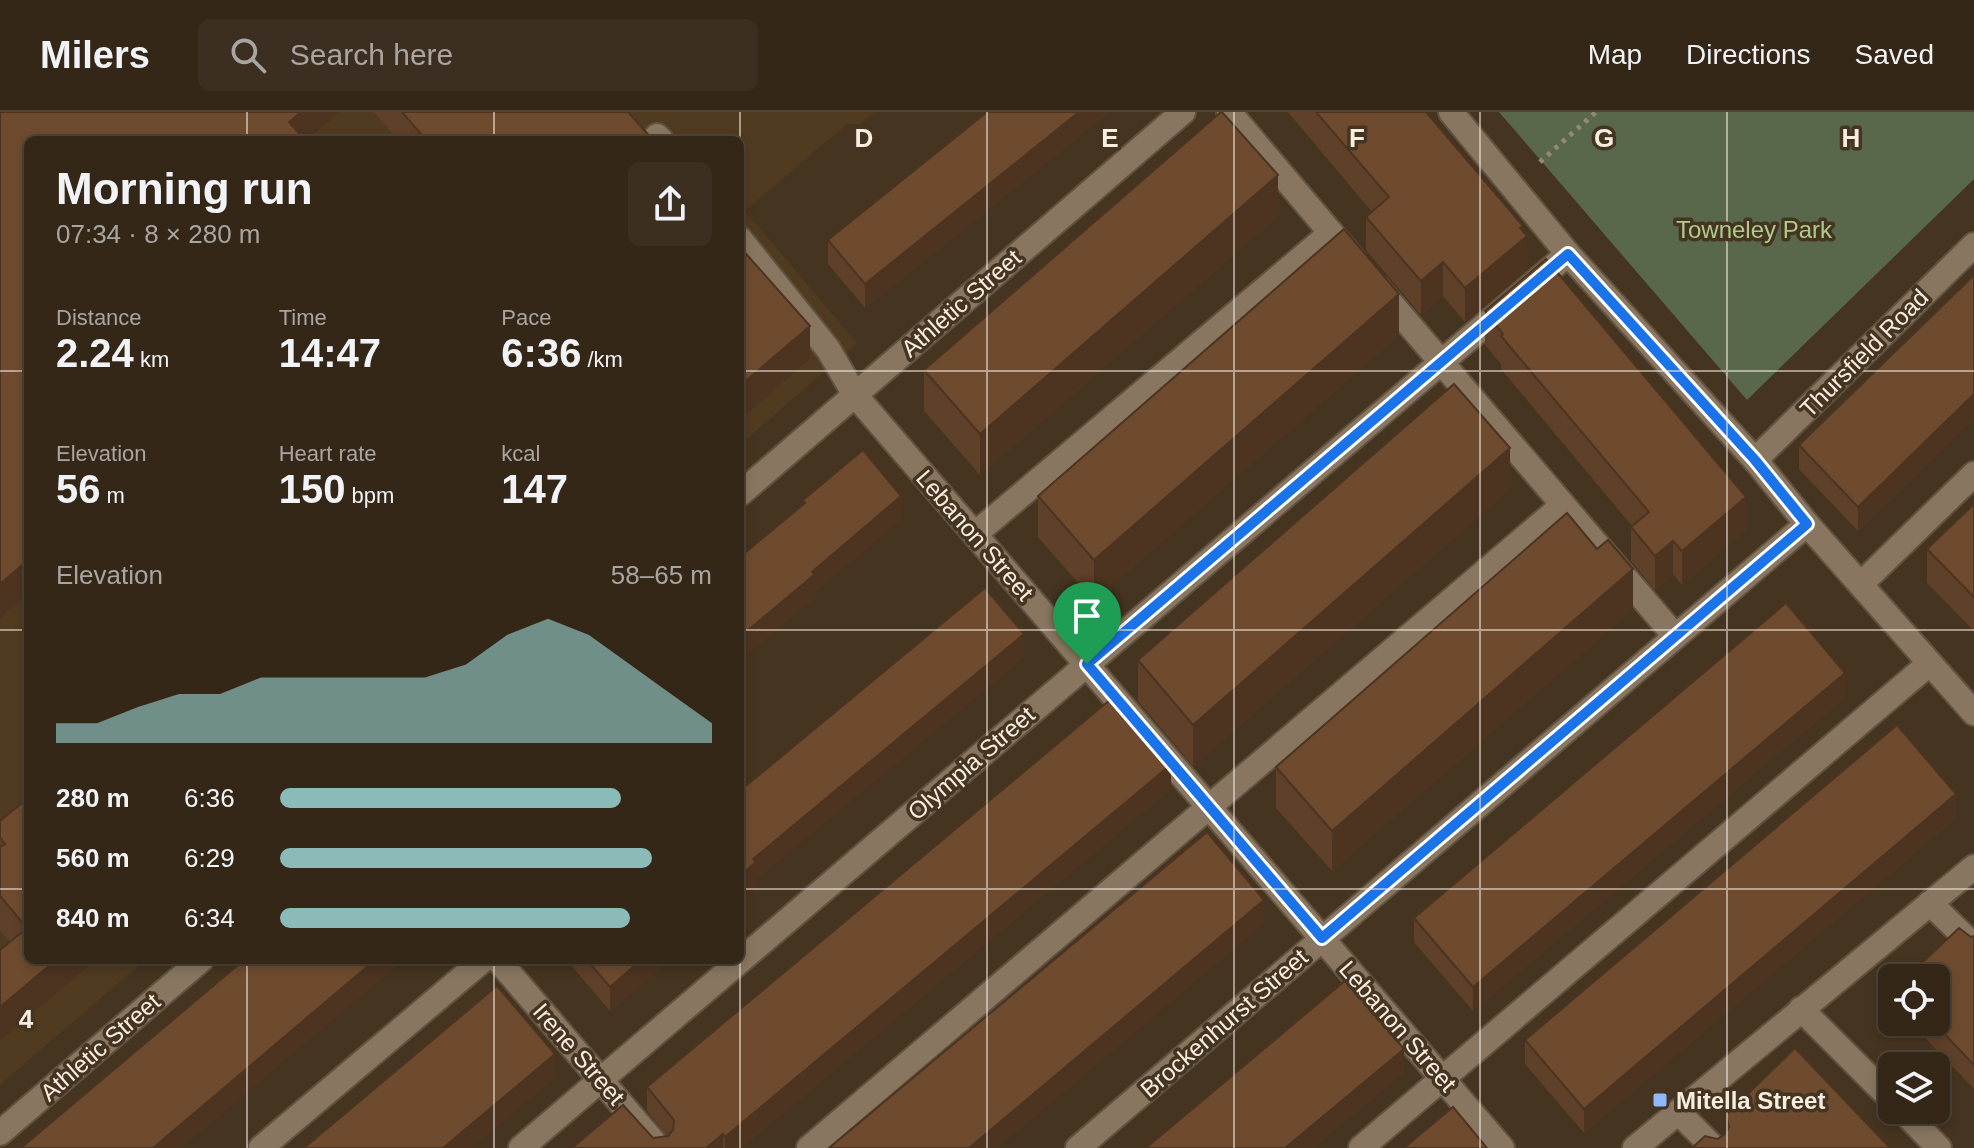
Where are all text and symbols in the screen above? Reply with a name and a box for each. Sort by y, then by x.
search box [198,19,758,91]
icon: search [226,33,270,77]
text: Milers [40,34,150,76]
text: Search here [290,38,453,71]
text: Map [1588,39,1642,70]
text: Directions [1686,39,1811,70]
text: Saved [1855,39,1934,70]
text: D [855,123,873,153]
text: E [1101,123,1119,153]
text: F [1349,123,1365,153]
text: G [1594,123,1614,153]
text: H [1842,123,1860,153]
button: share [628,162,712,246]
text: Morning run [56,164,313,213]
park label: Towneley Park [1676,216,1833,243]
text: 07:34 · 8 × 280 m [56,219,261,249]
street label: Athletic Street [896,244,1026,362]
street label: Thursfield Road [1795,284,1933,422]
text: Distance [56,305,142,330]
text: Time [279,305,327,330]
text: Pace [501,305,551,330]
text: 2.24 [56,331,134,375]
text: 14:47 [279,331,381,375]
text: 6:36 [501,331,581,375]
text: km [134,347,169,372]
text: /km [581,347,623,372]
text: Elevation [56,441,147,466]
text: Heart rate [279,441,376,466]
text: kcal [501,441,540,466]
street label: Lebanon Street [911,464,1039,606]
text: 56 [56,467,101,511]
text: 150 [279,467,345,511]
text: 147 [501,467,568,511]
text: m [101,483,125,508]
text: bpm [345,483,394,508]
text: Elevation [56,560,163,590]
text: 58–65 m [611,560,712,590]
pin [1053,582,1121,664]
icon: arrive [1065,594,1109,638]
street label: Olympia Street [902,701,1040,825]
text: 280 m [56,783,130,813]
text: 6:36 [184,783,235,813]
text: 560 m [56,843,130,873]
text: 6:29 [184,843,235,873]
text: 840 m [56,903,130,933]
text: 6:34 [184,903,235,933]
street label: Brockenhurst Street [1135,943,1313,1103]
street label: Lebanon Street [1334,955,1462,1097]
map controls [1878,964,1950,1124]
button: locate [1878,964,1950,1036]
street label: Athletic Street [35,988,165,1106]
street label: Irene Street [528,998,631,1110]
text: 4 [19,1004,34,1034]
button: layers [1878,1052,1950,1124]
place label: Mitella Street [1676,1087,1825,1114]
marker: Mitella Street [1651,1091,1669,1109]

